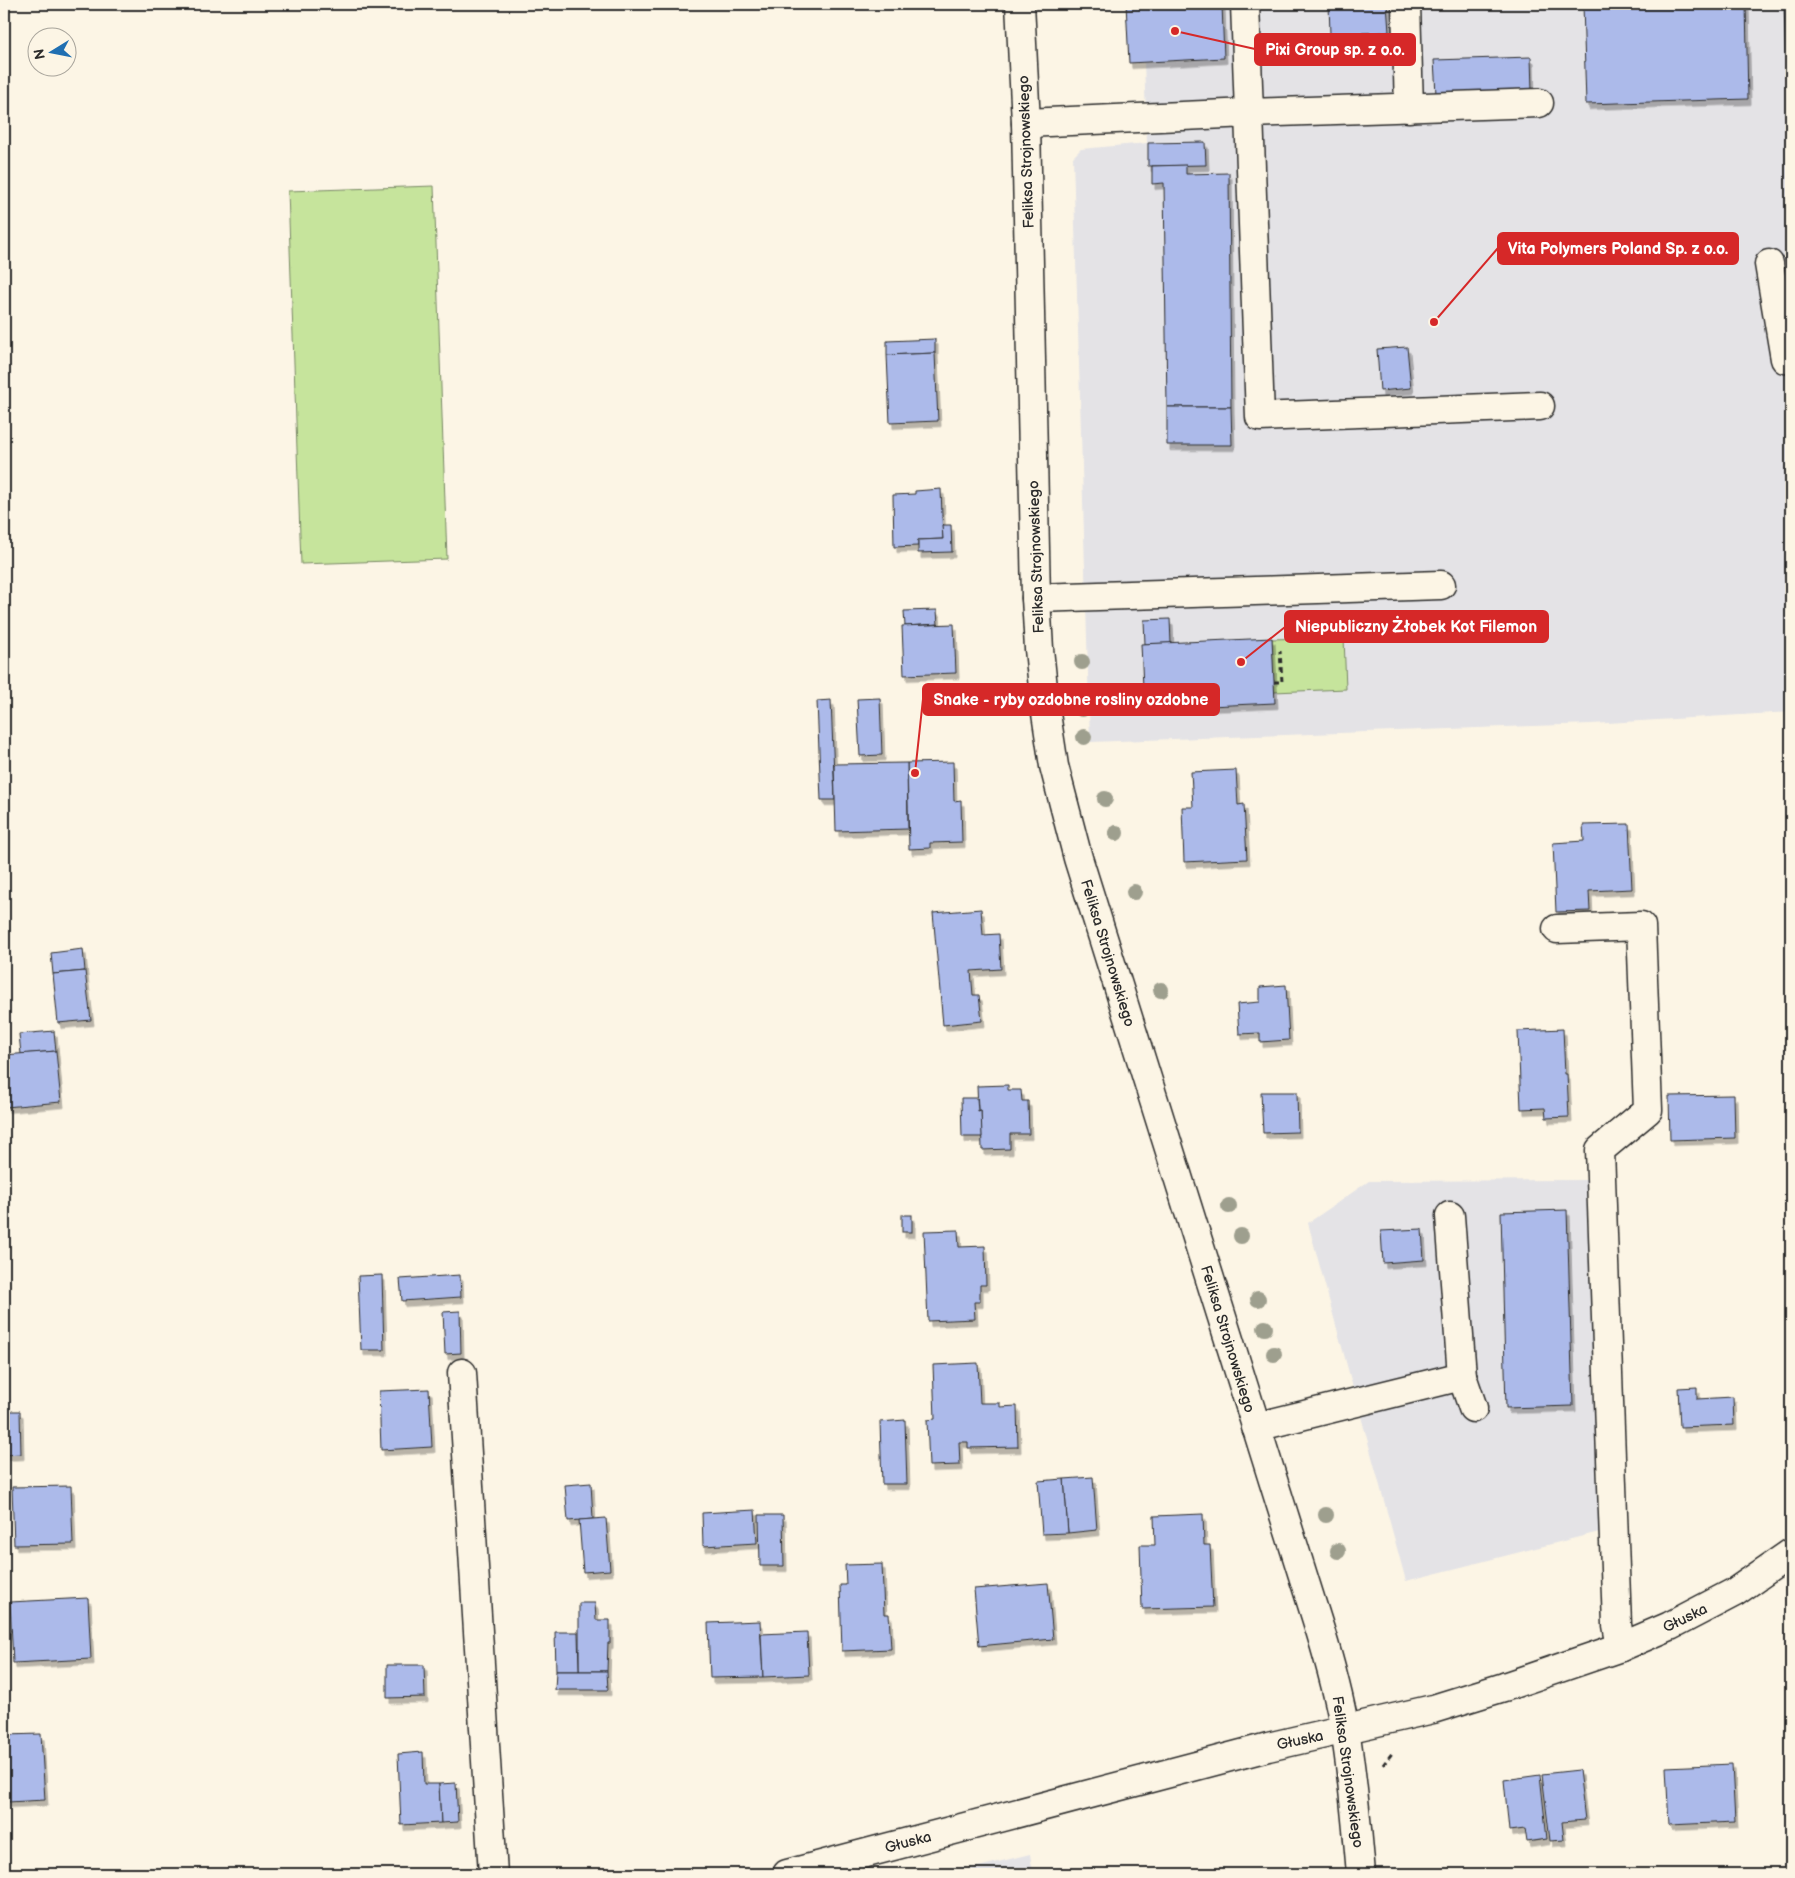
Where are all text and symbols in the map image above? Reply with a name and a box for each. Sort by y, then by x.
north arrow [28,28,78,78]
callout: Pixi Group sp. z o.o. [1255,34,1415,65]
text: Pixi Group sp. z o.o. [1265,41,1405,60]
text: N [30,48,49,61]
street label: Feliksa Strojnowskiego [1014,75,1039,229]
callout: Vita Polymers Poland Sp. z o.o. [1498,233,1738,264]
text: Vita Polymers Poland Sp. z o.o. [1508,240,1729,259]
street label: Feliksa Strojnowskiego [1024,480,1049,634]
callout: Niepubliczny Żłobek Kot Filemon [1285,611,1548,642]
text: Niepubliczny Żłobek Kot Filemon [1295,615,1537,637]
callout: Snake - ryby ozdobne rosliny ozdobne [923,684,1219,715]
text: Snake - ryby ozdobne rosliny ozdobne [934,691,1208,710]
street label: Feliksa Strojnowskiego [1076,877,1139,1029]
street label: Feliksa Strojnowskiego [1196,1263,1259,1415]
street label: Głuska [1660,1600,1711,1637]
street label: Feliksa Strojnowskiego [1327,1695,1368,1849]
street label: Głuska [1275,1726,1325,1755]
street label: Głuska [883,1827,933,1858]

